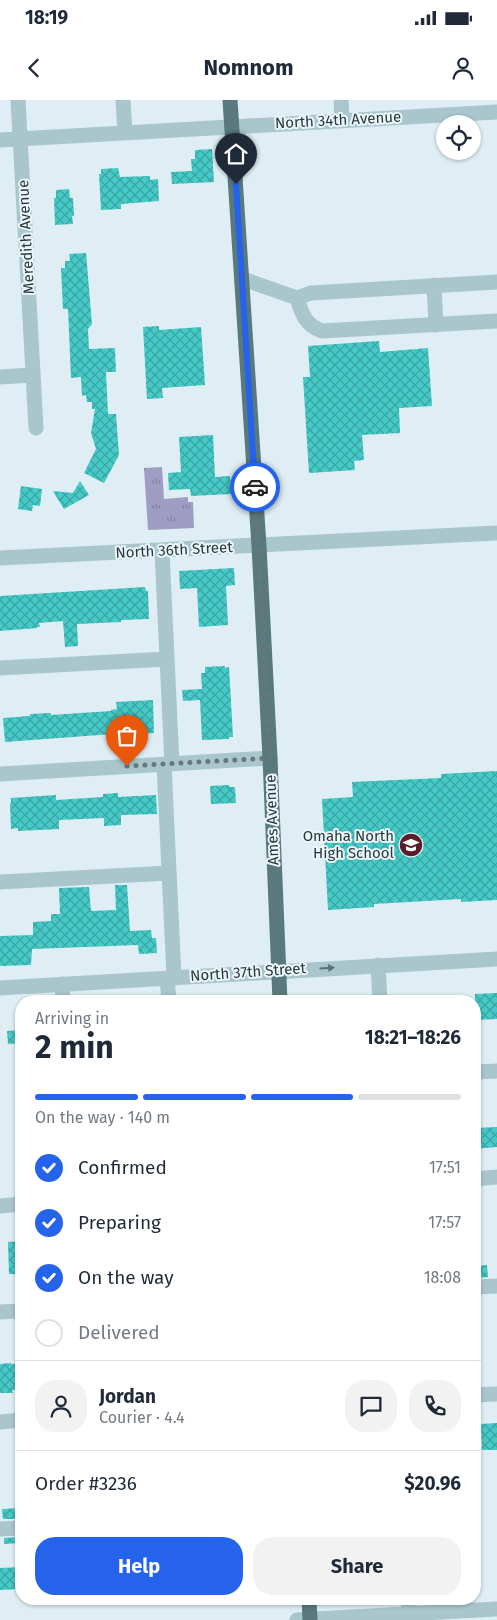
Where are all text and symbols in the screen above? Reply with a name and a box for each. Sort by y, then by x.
text: 18:19 [25,6,68,29]
icon: back [20,54,48,82]
text: Nomnom [203,54,294,81]
icon: person [449,54,477,82]
street label: North 34th Avenue [274,108,402,132]
map controls [436,115,481,160]
button: locate [436,115,481,160]
pin [215,133,257,184]
icon: home [222,140,250,168]
street label: Meredith Avenue [14,179,38,295]
courier [230,462,280,512]
icon: car [241,473,269,501]
street label: North 36th Street [115,538,234,562]
pin [106,715,148,766]
icon: bag [113,722,141,750]
street label: Ames Avenue [261,775,283,865]
place label: Omaha North High School [303,827,395,862]
school or university icon: Omaha North High School [398,832,424,858]
street label: North 37th Street [190,959,307,985]
one-way arrow [319,963,335,971]
text: Arriving in [35,1009,109,1028]
text: 18:21–18:26 [365,1026,461,1049]
text: 2 min [35,1028,114,1066]
text: On the way · 140 m [35,1108,170,1127]
icon: check [35,1154,63,1182]
text: Confirmed [78,1156,167,1179]
text: 17:51 [429,1158,461,1177]
icon: check [35,1209,63,1237]
text: Preparing [78,1211,161,1234]
text: 17:57 [428,1213,461,1232]
icon: check [35,1264,63,1292]
text: On the way [78,1266,174,1289]
text: 18:08 [424,1268,461,1287]
text: Delivered [78,1321,160,1344]
button: person [35,1380,87,1432]
button: chat [345,1380,397,1432]
button: phone [409,1380,461,1432]
text: Jordan [99,1385,156,1408]
text: Courier · 4.4 [99,1408,185,1427]
text: Order #3236 [35,1472,137,1495]
text: $20.96 [404,1472,461,1495]
button: Help [35,1537,243,1595]
button: Share [253,1537,461,1595]

